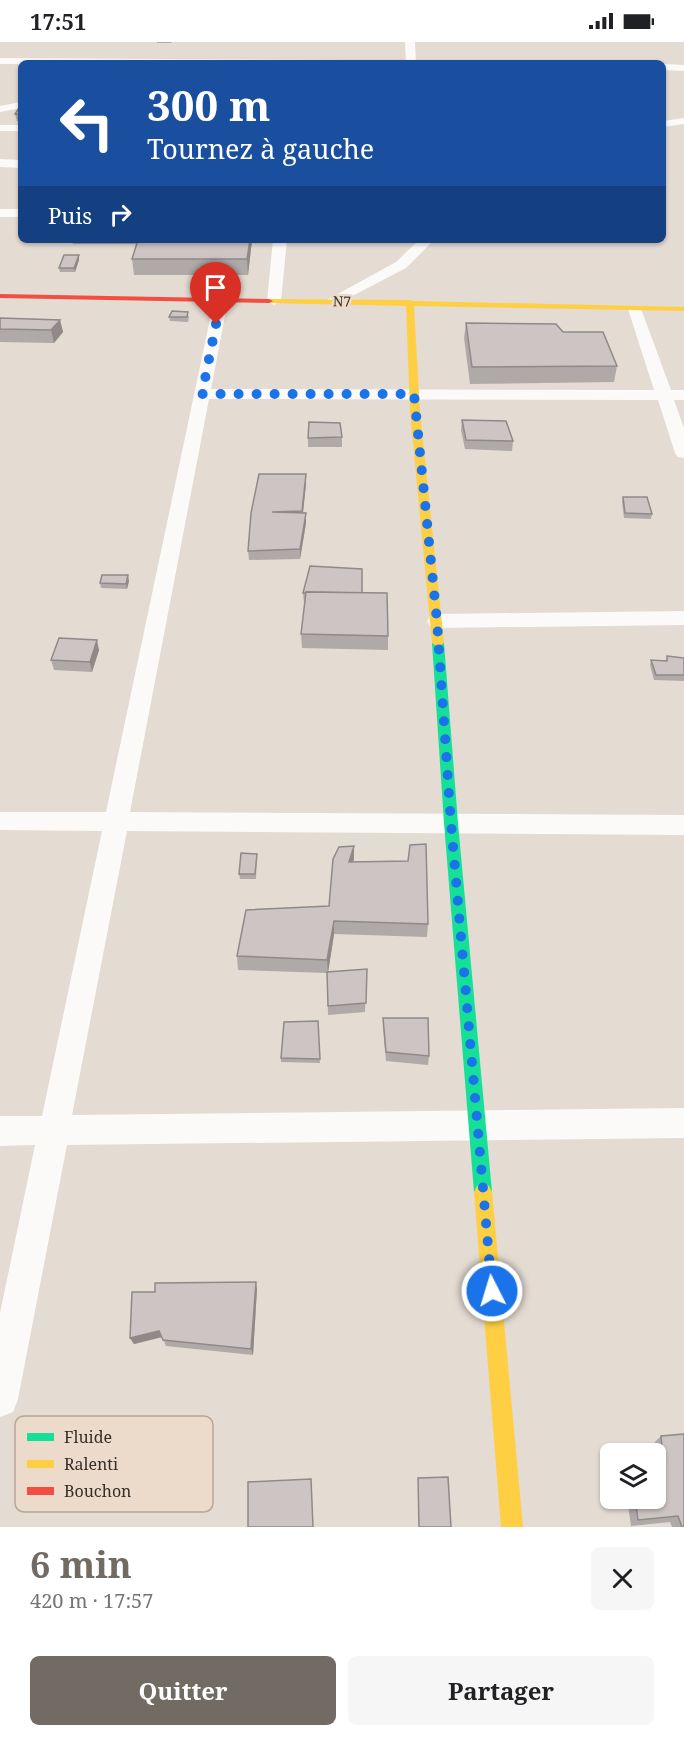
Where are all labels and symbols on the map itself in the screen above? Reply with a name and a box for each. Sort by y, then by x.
pin [190,262,241,324]
street label: N7 [333,291,352,311]
position arrow [460,1259,524,1323]
legend [15,1416,213,1512]
text: Fluide [64,1426,112,1448]
text: Ralenti [64,1453,118,1475]
text: Bouchon [64,1480,131,1502]

